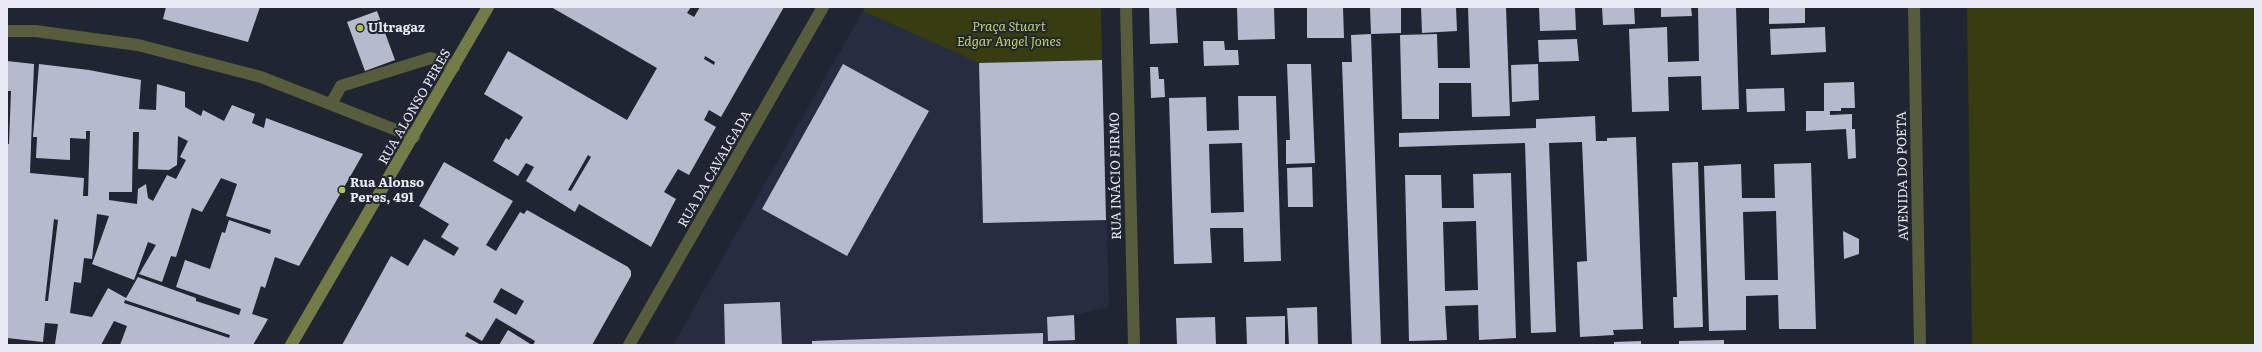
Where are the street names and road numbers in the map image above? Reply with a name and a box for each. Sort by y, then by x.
street label: RUA ALONSO PERES [376,47,454,167]
street label: RUA DA CAVALGADA [675,108,755,230]
street label: AVENIDA DO POETA [1894,111,1912,241]
street label: RUA INÁCIO FIRMO [1107,112,1125,240]

